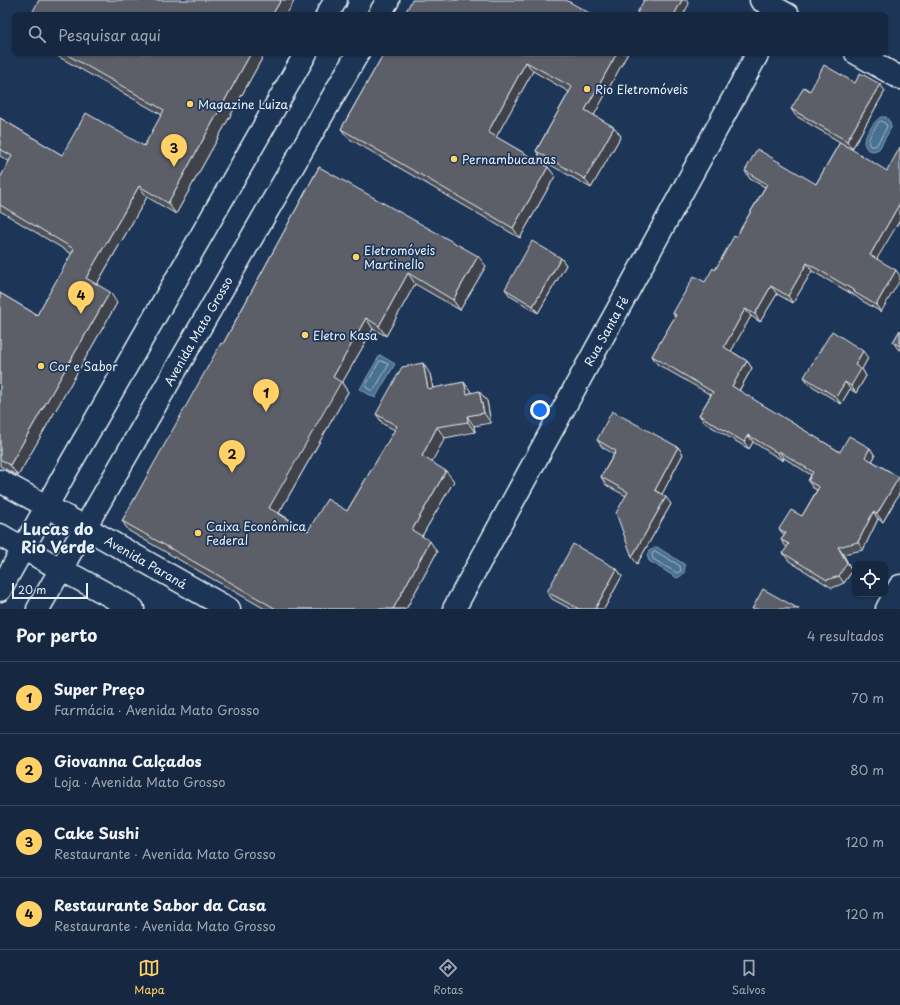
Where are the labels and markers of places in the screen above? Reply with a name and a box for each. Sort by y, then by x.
place label: Rio Eletromóveis [595,80,688,98]
marker: Rio Eletromóveis [582,84,592,94]
place label: Magazine Luiza [198,95,289,113]
marker: Magazine Luiza [185,99,195,109]
pin: 3 [161,134,187,167]
place label: Pernambucanas [462,150,557,168]
marker: Pernambucanas [449,154,459,164]
place label: Eletromóveis Martinello [364,241,436,273]
marker: Eletromóveis Martinello [351,252,361,262]
pin: 4 [68,281,94,314]
place label: Eletro Kasa [313,326,378,344]
marker: Eletro Kasa [300,330,310,340]
place label: Cor e Sabor [49,357,118,375]
marker: Cor e Sabor [36,361,46,371]
pin: 1 [253,379,279,412]
pin: 2 [219,440,245,473]
place label: Caixa Econômica Federal [206,517,307,549]
marker: Caixa Econômica Federal [193,528,203,538]

